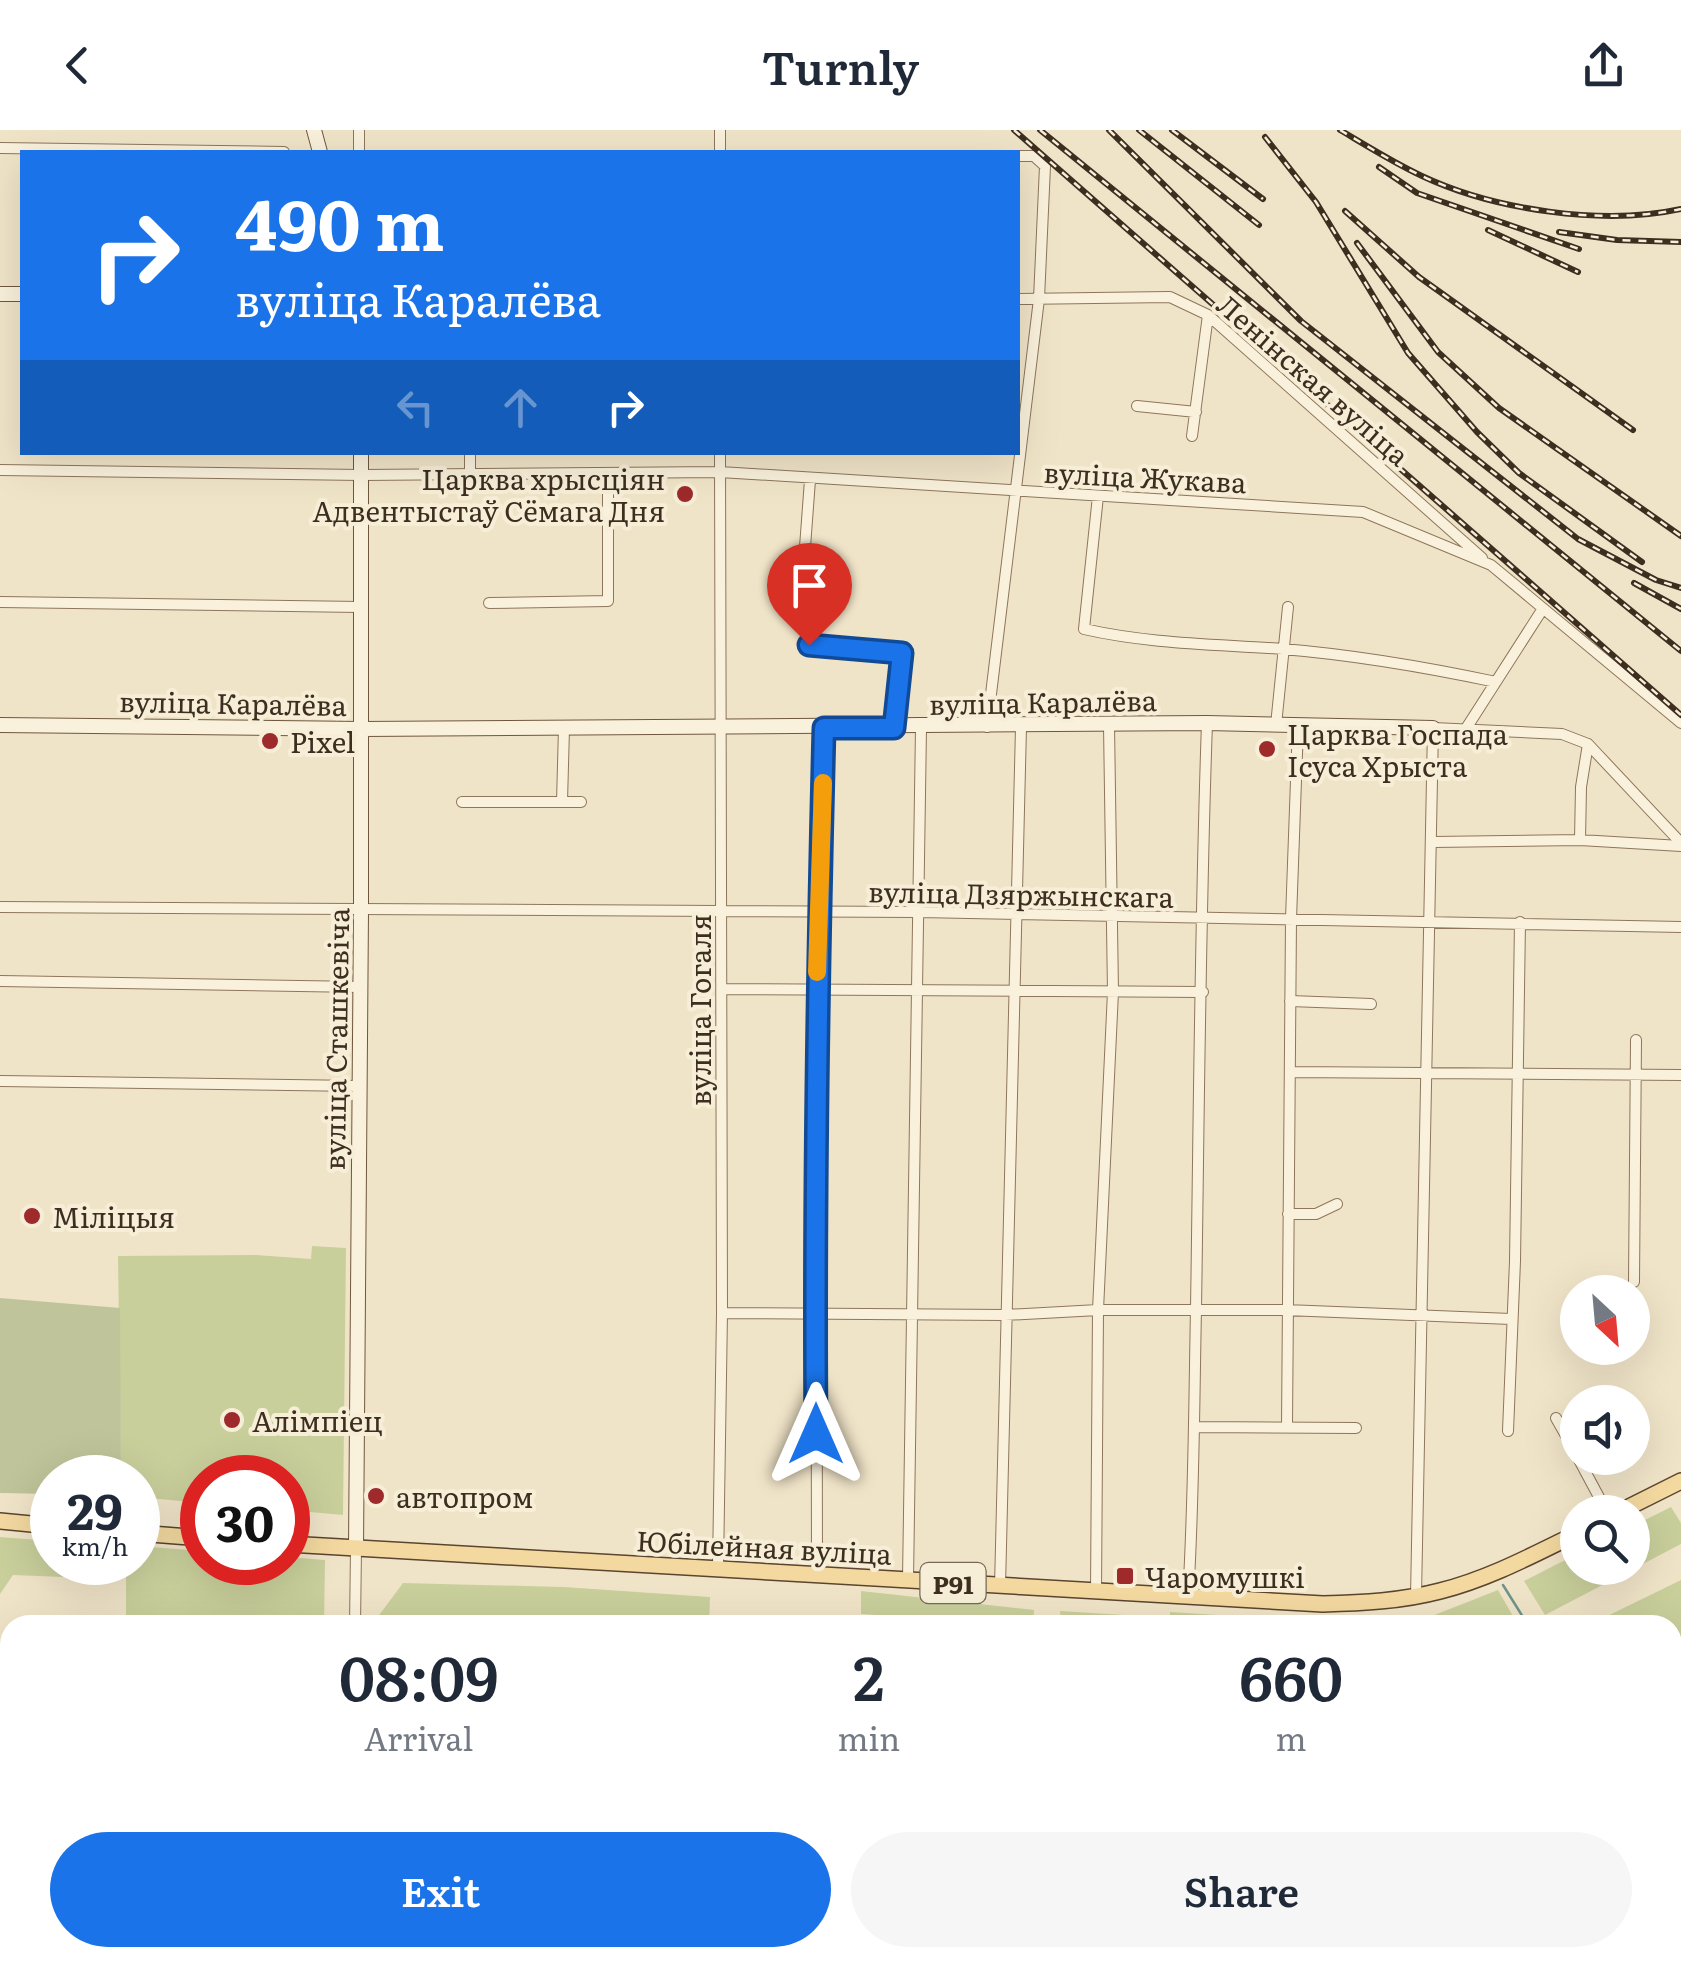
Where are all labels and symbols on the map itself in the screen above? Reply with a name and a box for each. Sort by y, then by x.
street label: Ленінская вуліца [1208,283,1420,475]
street label: вуліца Жукава [1042,450,1248,502]
place label: Царква хрысціян Адвентыстаў Сёмага Дня [312,457,665,531]
marker: Царква хрысціян Адвентыстаў Сёмага Дня [674,483,696,505]
pin [767,543,852,646]
street label: вуліца Каралёва [929,678,1157,724]
street label: вуліца Каралёва [119,679,347,725]
place label: Царква Госпада Ісуса Хрыста [1287,712,1508,786]
place label: Pixel [290,720,355,762]
marker: Pixel [259,730,281,752]
marker: Царква Госпада Ісуса Хрыста [1256,738,1278,760]
street label: вуліца Дзяржынскага [868,869,1174,917]
street label: вуліца Сташкевіча [312,907,358,1171]
street label: вуліца Гогаля [678,914,720,1106]
place label: Міліцыя [52,1195,175,1237]
marker: Міліцыя [21,1205,43,1227]
north arrow [1560,1275,1650,1365]
position arrow [764,1382,868,1486]
place label: Алімпіец [252,1399,382,1441]
marker: Алімпіец [221,1409,243,1431]
speed limit sign: 30 [180,1455,310,1585]
place label: автопром [396,1475,533,1517]
marker: автопром [365,1485,387,1507]
street label: Юбілейная вуліца [635,1518,893,1574]
place label: Чаромушкі [1145,1555,1304,1597]
road number: Р91 [920,1563,986,1603]
marker: Чаромушкі [1114,1565,1136,1587]

